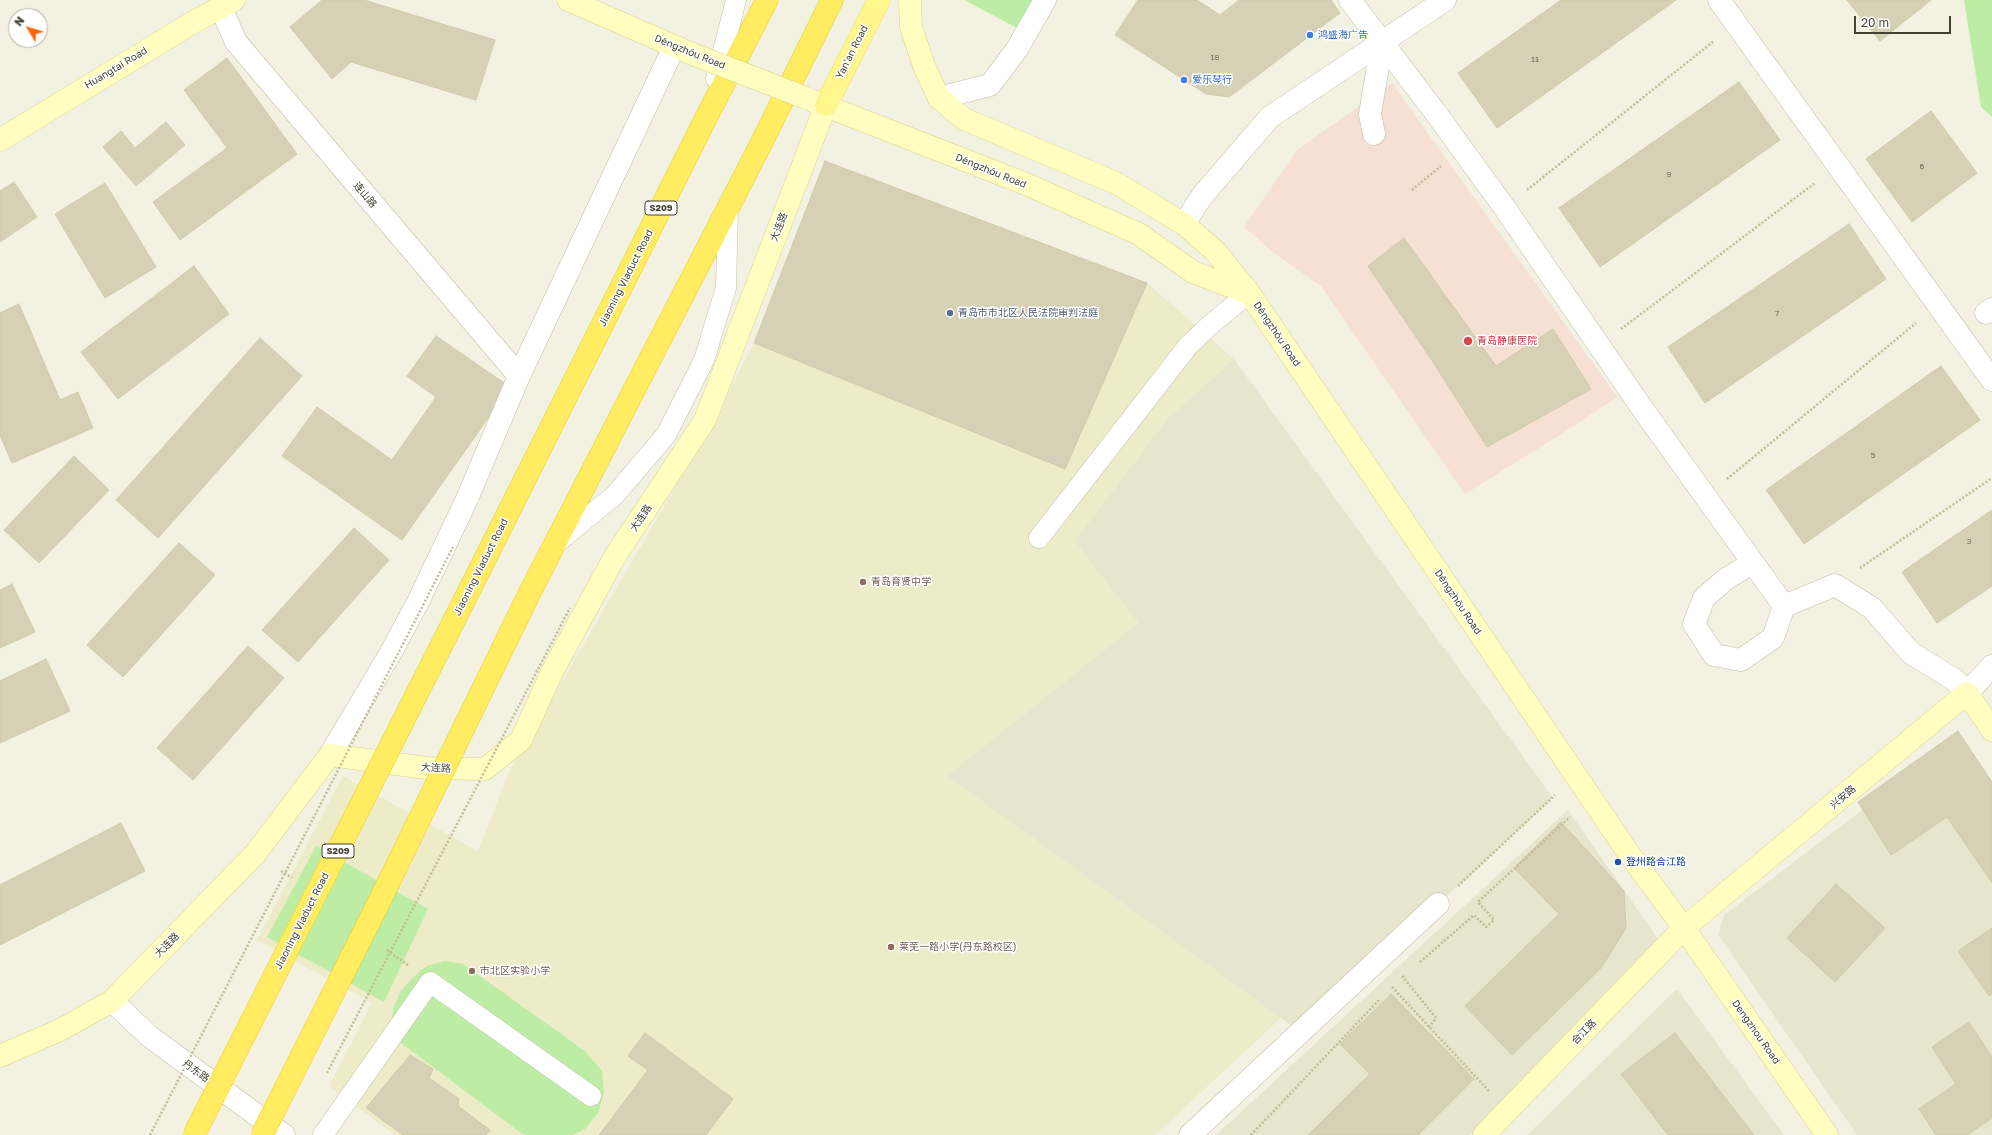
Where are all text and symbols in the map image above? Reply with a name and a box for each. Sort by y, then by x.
north arrow [8,8,48,48]
scale bar [1856,8,1953,34]
text: N [11,14,27,28]
text: 20 m [1861,15,1889,30]
street label: Yan'an Road [833,23,871,81]
place label: 鸿盛海广告 [1318,29,1368,41]
marker: 鸿盛海广告 [1305,30,1315,40]
street label: Dēngzhōu Road [653,32,727,72]
street label: Huangtai Road [83,45,149,91]
house number: 18 [1211,52,1219,62]
house number: 11 [1531,54,1539,64]
place label: 爱乐琴行 [1192,74,1232,86]
marker: 爱乐琴行 [1179,75,1189,85]
street label: Dēngzhōu Road [954,151,1028,191]
house number: 6 [1920,161,1924,171]
house number: 9 [1667,169,1671,179]
street label: 连山路 [351,180,379,210]
road number: S209 [645,201,677,215]
street label: 大连路 [768,211,790,243]
street label: Jiaoning Viaduct Road [596,228,656,328]
street label: Dēngzhōu Road [1251,299,1303,369]
place label: 青岛市市北区人民法院审判法庭 [958,307,1098,319]
marker: 青岛市市北区人民法院审判法庭 [945,308,955,318]
house number: 7 [1775,308,1779,318]
marker: 青岛静康医院 [1462,335,1474,347]
place label: 青岛静康医院 [1477,335,1537,347]
house number: 5 [1871,450,1875,460]
street label: 大连路 [628,502,654,534]
street label: Jiaoning Viaduct Road [451,517,511,617]
house number: 3 [1967,536,1971,546]
street label: Dēngzhōu Road [1432,567,1484,637]
place label: 青岛育贤中学 [871,576,931,588]
marker: 青岛育贤中学 [858,577,868,587]
street label: 大连路 [421,761,451,775]
street label: 兴安路 [1828,783,1858,811]
road number: S209 [322,844,354,858]
place label: 登州路合江路 [1626,856,1686,868]
marker: 登州路合江路 [1613,857,1623,867]
street label: Jiaoning Viaduct Road [272,871,332,971]
street label: 大连路 [152,930,182,960]
place label: 莱芜一路小学(丹东路校区) [899,941,1017,953]
marker: 莱芜一路小学(丹东路校区) [886,942,896,952]
place label: 市北区实验小学 [480,965,550,977]
marker: 市北区实验小学 [467,966,477,976]
street label: Dengzhou Road [1729,998,1783,1066]
street label: 合江路 [1569,1017,1599,1047]
street label: 丹东路 [180,1057,212,1085]

